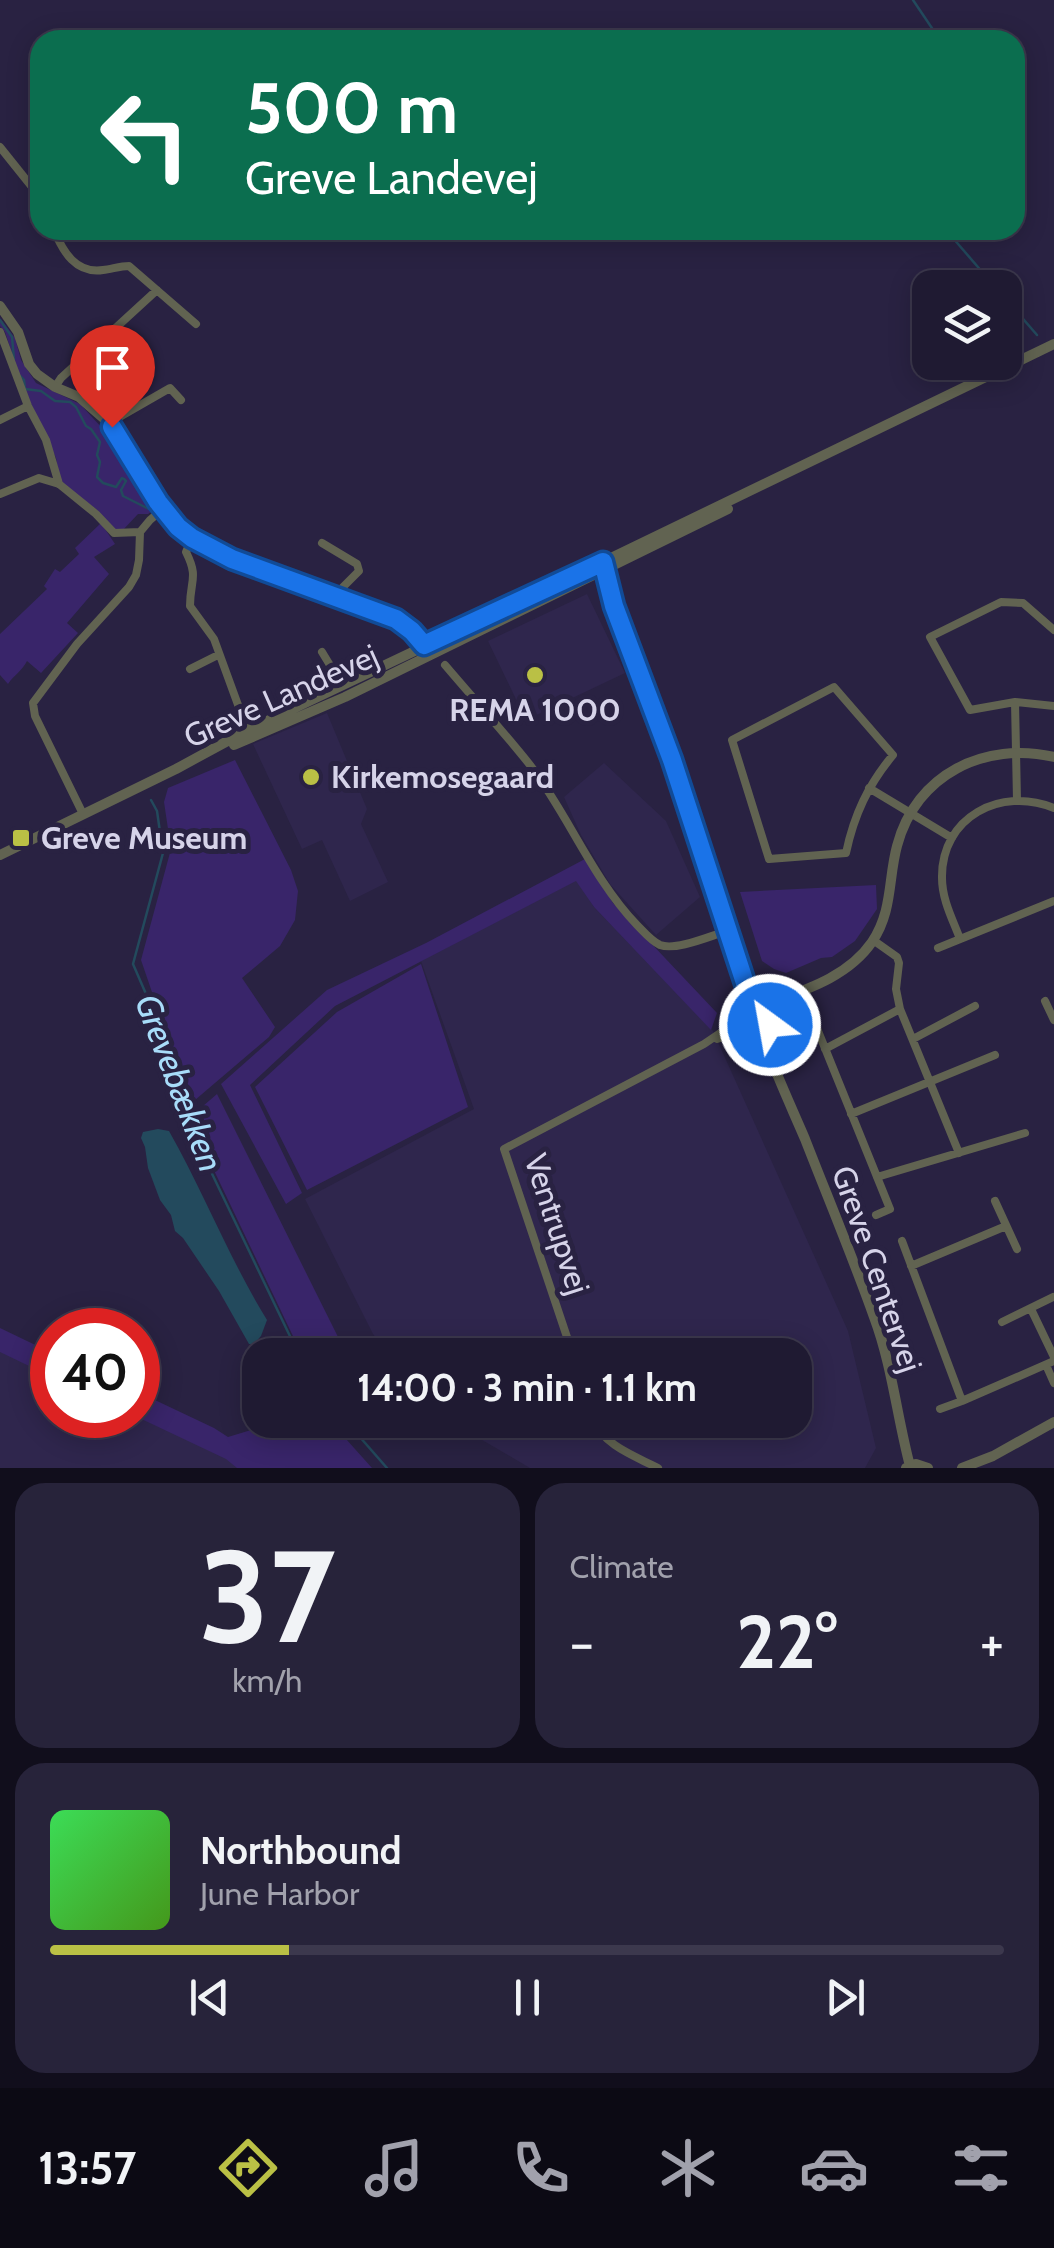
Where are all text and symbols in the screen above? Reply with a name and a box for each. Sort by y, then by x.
text: 500 m [245,65,458,151]
icon: left [80,70,210,200]
text: Greve Landevej [245,151,538,205]
map controls [912,270,1022,380]
button: layers [912,270,1022,380]
pin [70,325,155,428]
icon: arrive [85,340,140,395]
street label: Greve Landevej [178,635,384,756]
marker: REMA 1000 [524,664,546,686]
place label: REMA 1000 [449,690,621,729]
place label: Kirkemosegaard [331,757,554,796]
marker: Kirkemosegaard [300,766,322,788]
place label: Greve Museum [41,818,247,857]
marker: Greve Museum [10,827,32,849]
position arrow [718,973,822,1077]
water label: Grevebækken [126,988,233,1178]
street label: Ventrupvej [516,1149,598,1299]
street label: Greve Centervej [824,1161,931,1377]
speed limit sign: 40 [30,1308,160,1438]
text: 14:00 · 3 min · 1.1 km [357,1364,697,1411]
text: 37 [199,1517,335,1675]
text: Climate [570,1547,674,1586]
text: 22° [736,1596,837,1687]
text: − [570,1609,594,1676]
text: + [980,1609,1004,1676]
text: km/h [232,1661,302,1700]
text: Northbound [200,1827,402,1874]
text: June Harbor [200,1874,359,1913]
icon: previous [182,1970,237,2025]
icon: pause [500,1970,555,2025]
icon: next [818,1970,873,2025]
icon: directions [213,2133,283,2203]
icon: music [359,2133,429,2203]
icon: phone [506,2133,576,2203]
icon: climate [653,2133,723,2203]
icon: car [799,2133,869,2203]
icon: filters [946,2133,1016,2203]
text: 13:57 [38,2141,136,2195]

